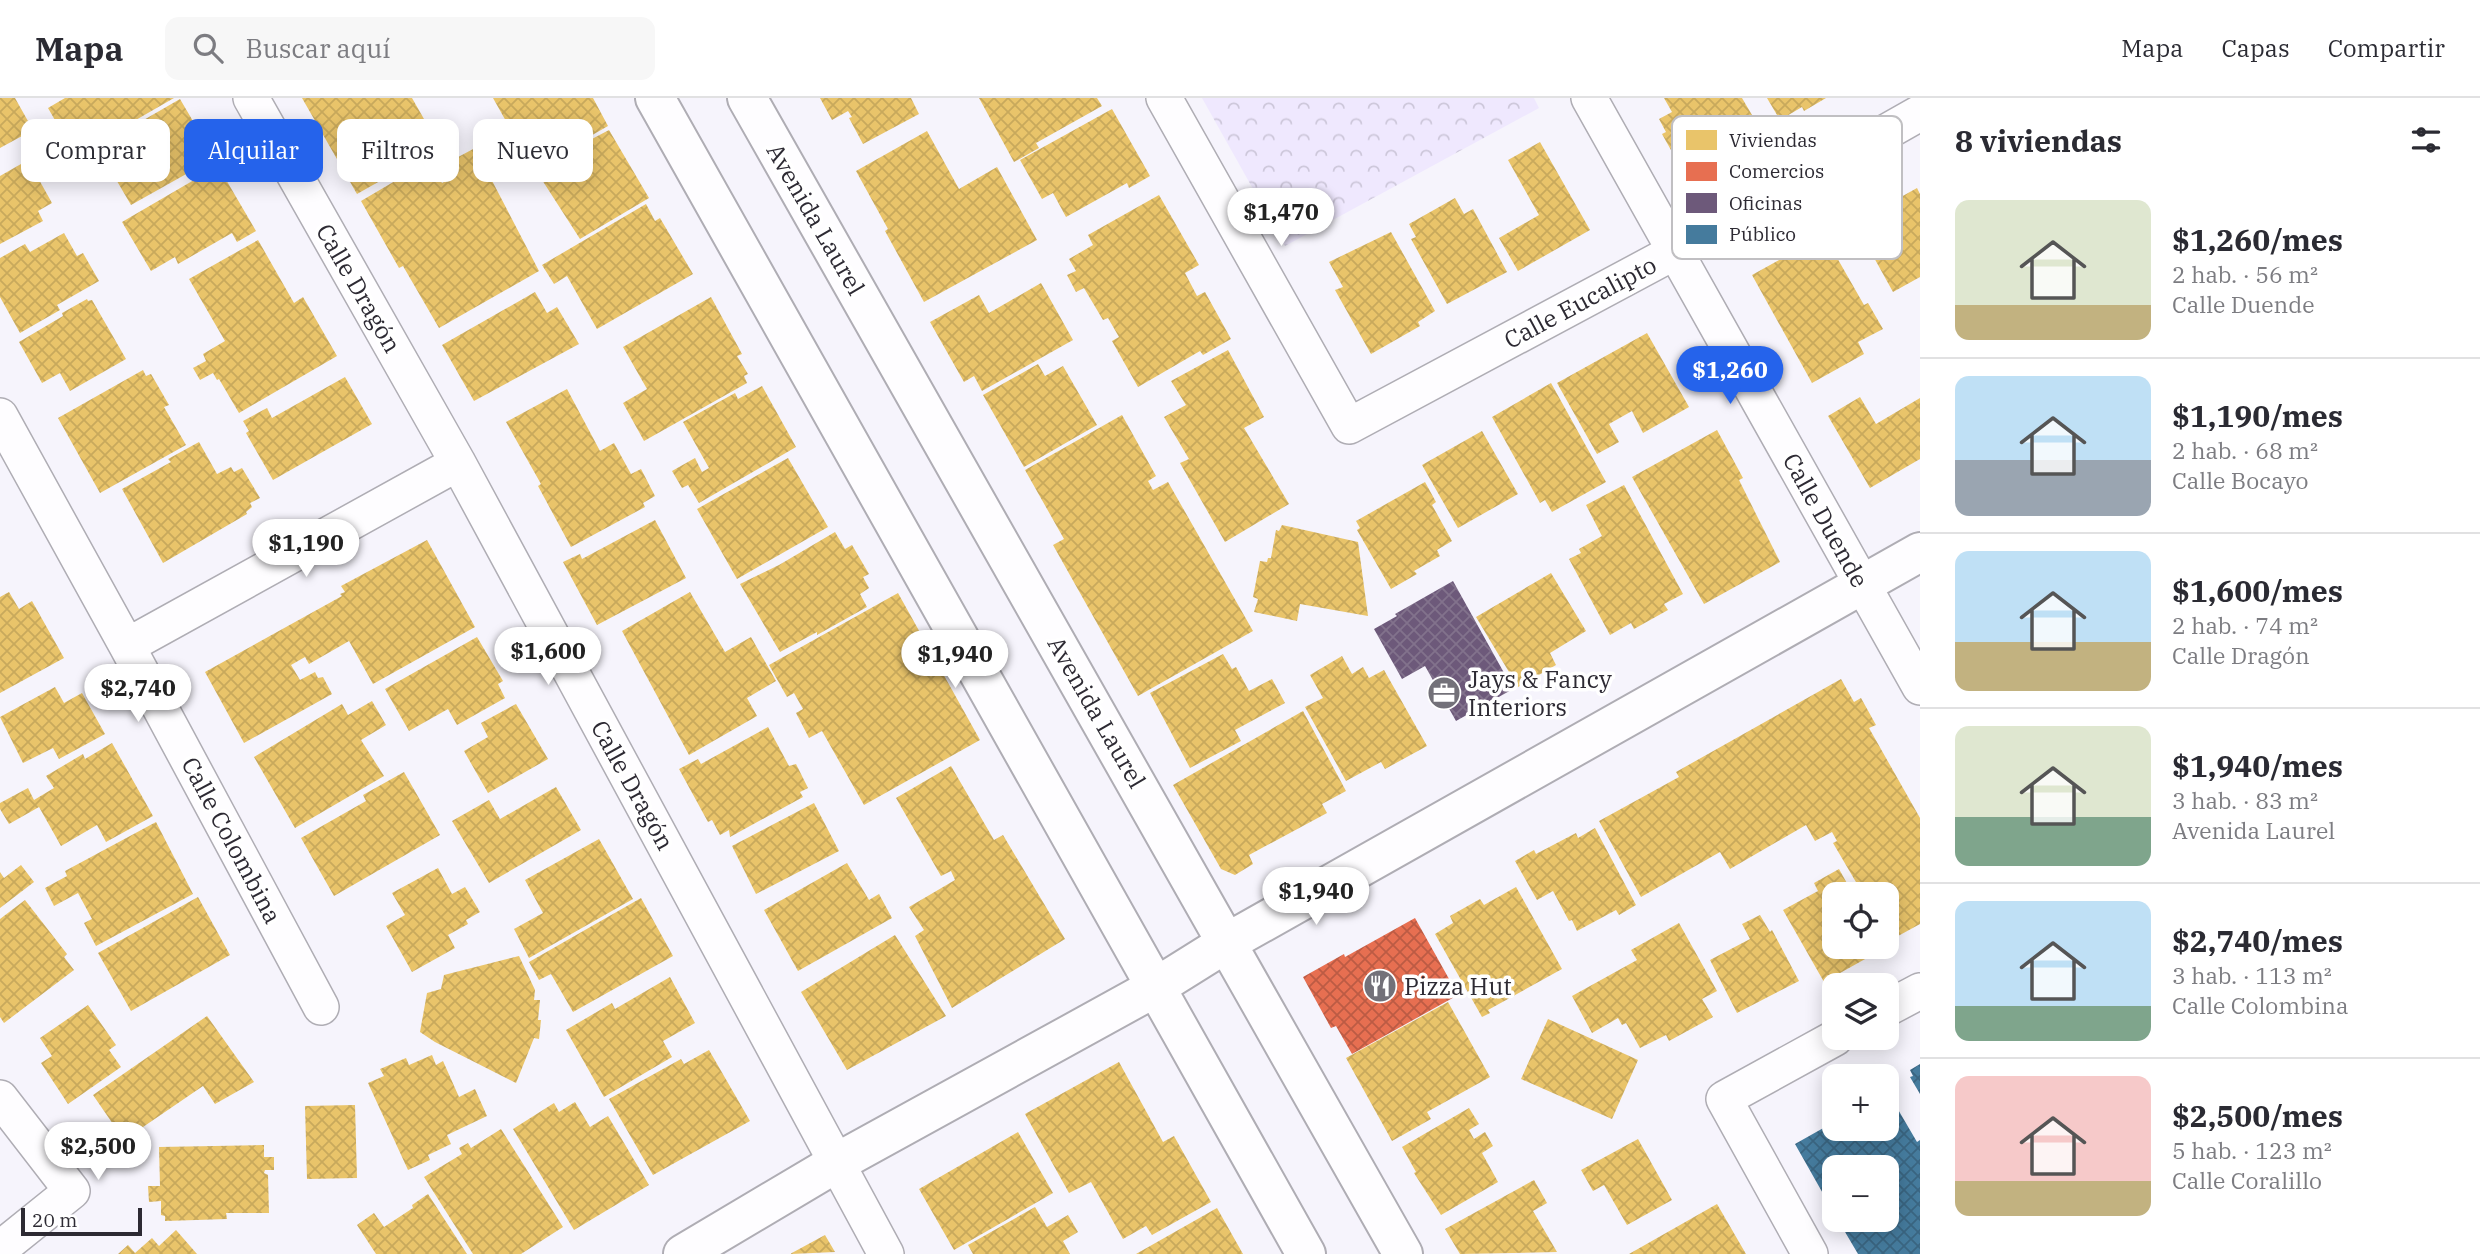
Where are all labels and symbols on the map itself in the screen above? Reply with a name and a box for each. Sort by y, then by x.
legend [1672,116,1902,259]
text: Viviendas [1729,128,1817,152]
street label: Avenida Laurel [760,137,872,301]
text: Comercios [1729,159,1824,183]
pin: $1,470 [1224,188,1338,248]
text: Oficinas [1729,191,1802,215]
street label: Calle Dragón [309,218,409,358]
text: Público [1729,222,1796,246]
street label: Calle Eucalipto [1498,248,1662,356]
pin: $1,260 [1673,346,1787,406]
street label: Calle Duende [1776,447,1876,593]
pin: $1,190 [249,519,363,579]
pin: $1,600 [491,628,605,687]
pin: $1,940 [898,630,1012,690]
street label: Avenida Laurel [1041,630,1153,794]
place label: Jays & Fancy Interiors [1468,663,1612,723]
pin: $2,740 [81,664,195,724]
office icon: Jays & Fancy Interiors [1425,674,1463,712]
street label: Calle Dragón [584,714,682,856]
street label: Calle Colombina [175,751,289,929]
pin: $1,940 [1259,868,1373,927]
restaurant icon: Pizza Hut [1361,967,1399,1005]
place label: Pizza Hut [1404,970,1512,1002]
pin: $2,500 [41,1122,155,1182]
scale bar [21,1205,142,1237]

